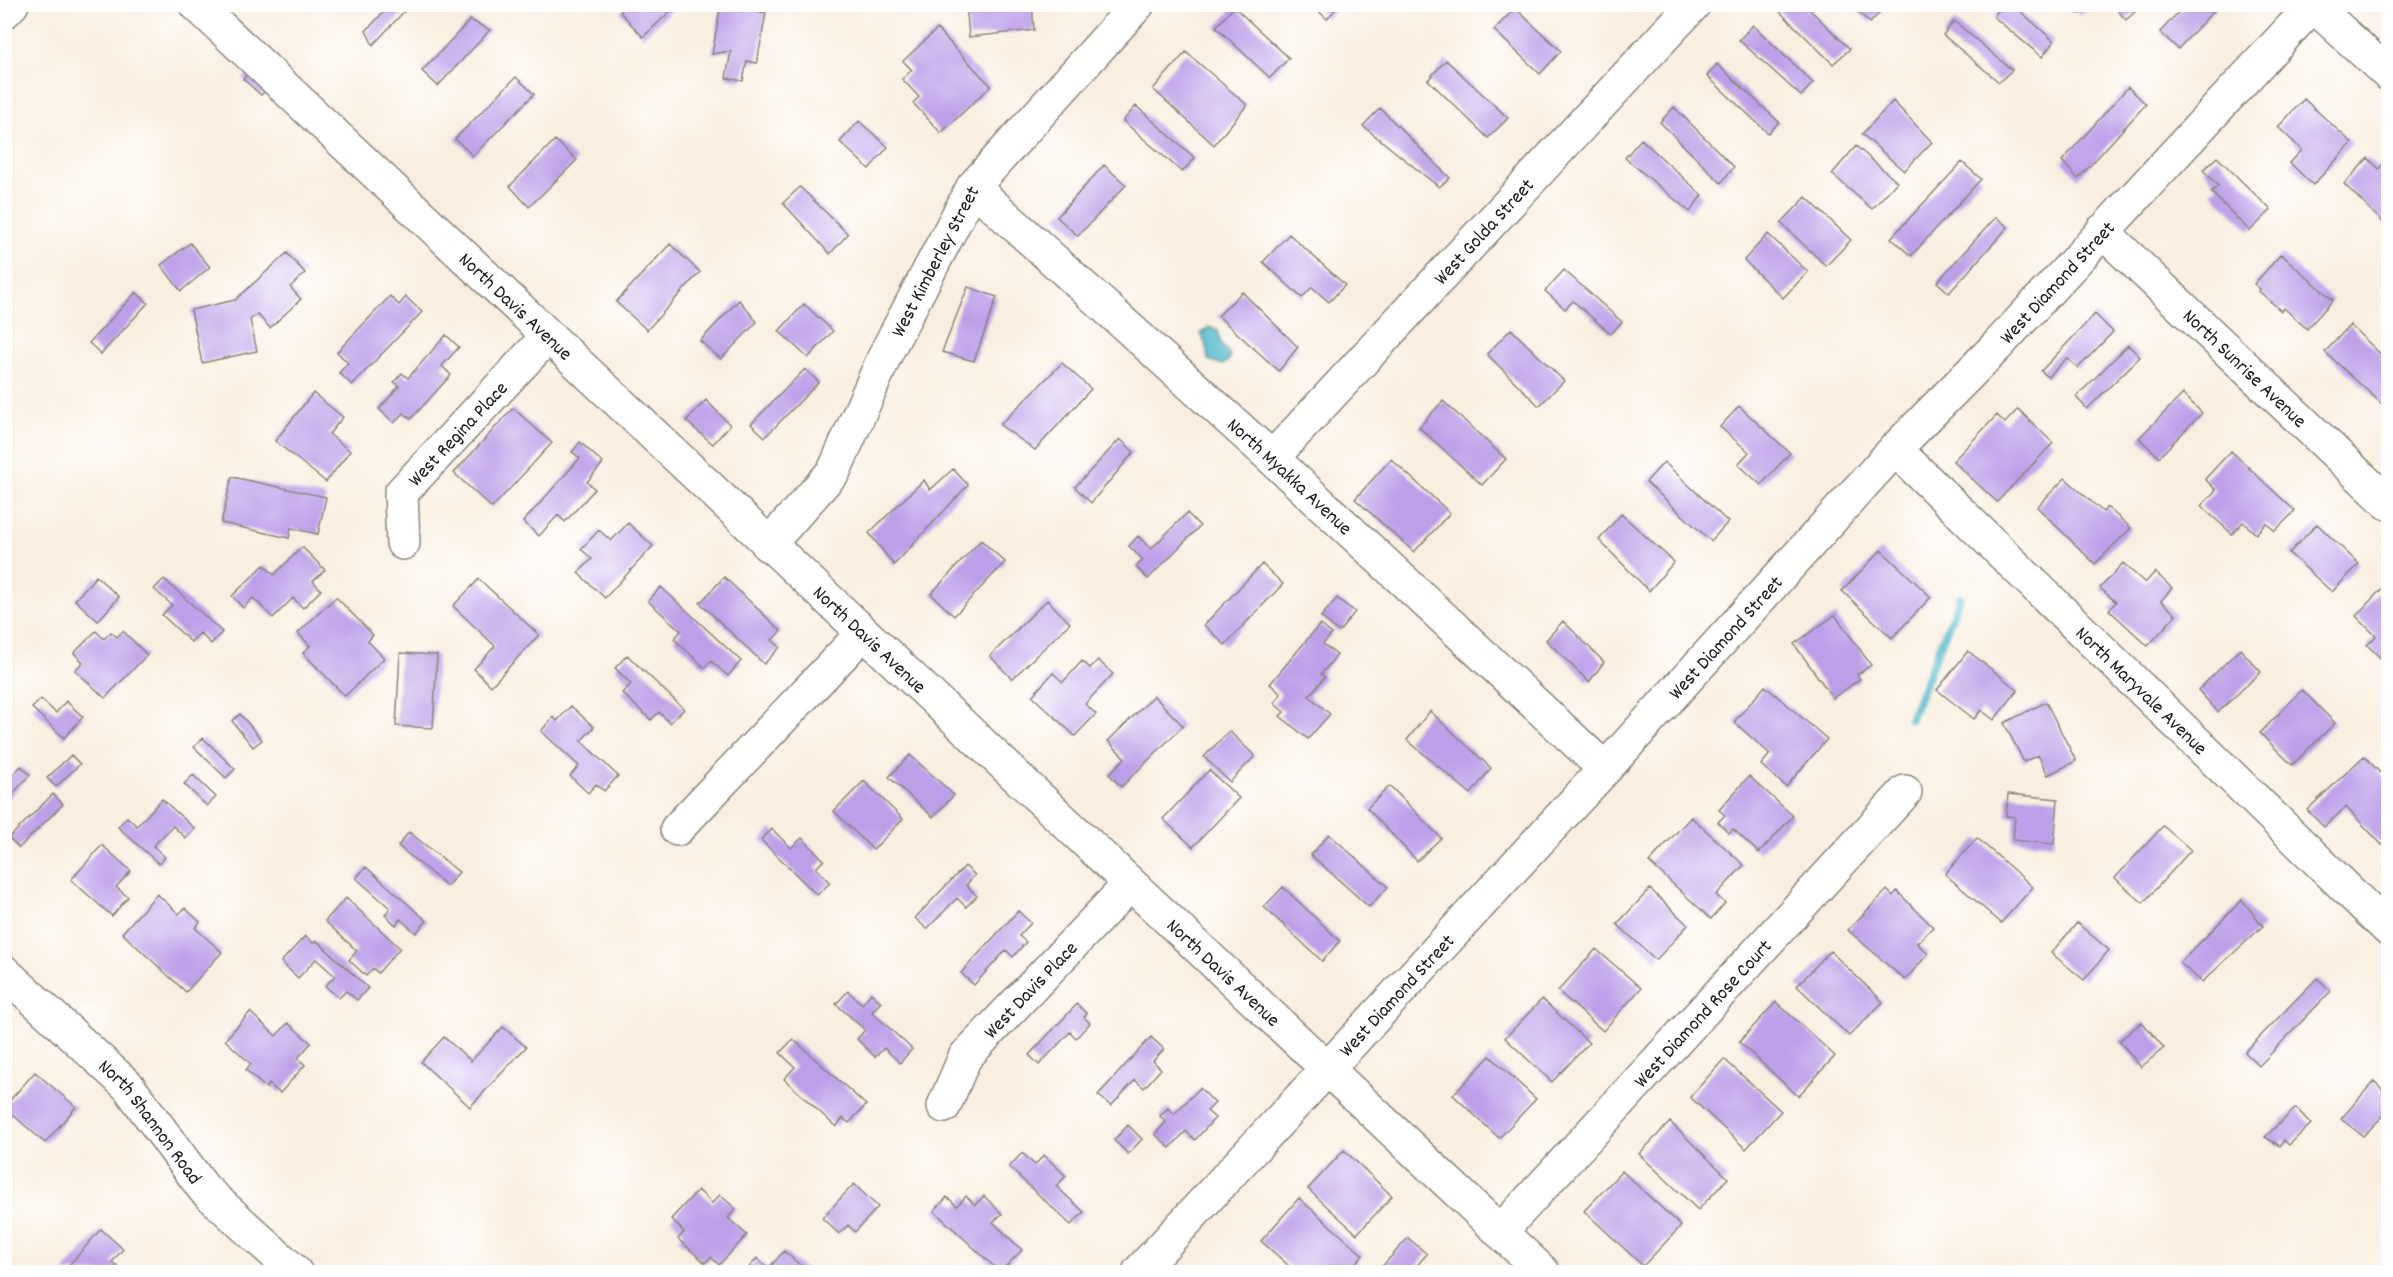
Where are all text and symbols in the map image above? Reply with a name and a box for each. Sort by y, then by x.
street label: West Golda Street [1429,173,1542,293]
street label: West Kimberley Street [886,182,988,343]
street label: West Diamond Street [1994,216,2123,352]
street label: North Davis Avenue [451,247,578,368]
street label: North Sunrise Avenue [2175,304,2312,436]
street label: West Regina Place [403,376,516,494]
street label: North Myakka Avenue [1220,413,1357,543]
street label: West Diamond Street [1663,571,1791,707]
street label: North Davis Avenue [805,580,931,702]
street label: North Maryvale Avenue [2068,621,2213,763]
street label: North Davis Avenue [1159,913,1285,1035]
street label: West Diamond Street [1334,929,1462,1064]
street label: West Diamond Rose Court [1628,934,1780,1095]
street label: West Davis Place [978,936,1085,1046]
street label: North Shannon Road [91,1054,207,1191]

